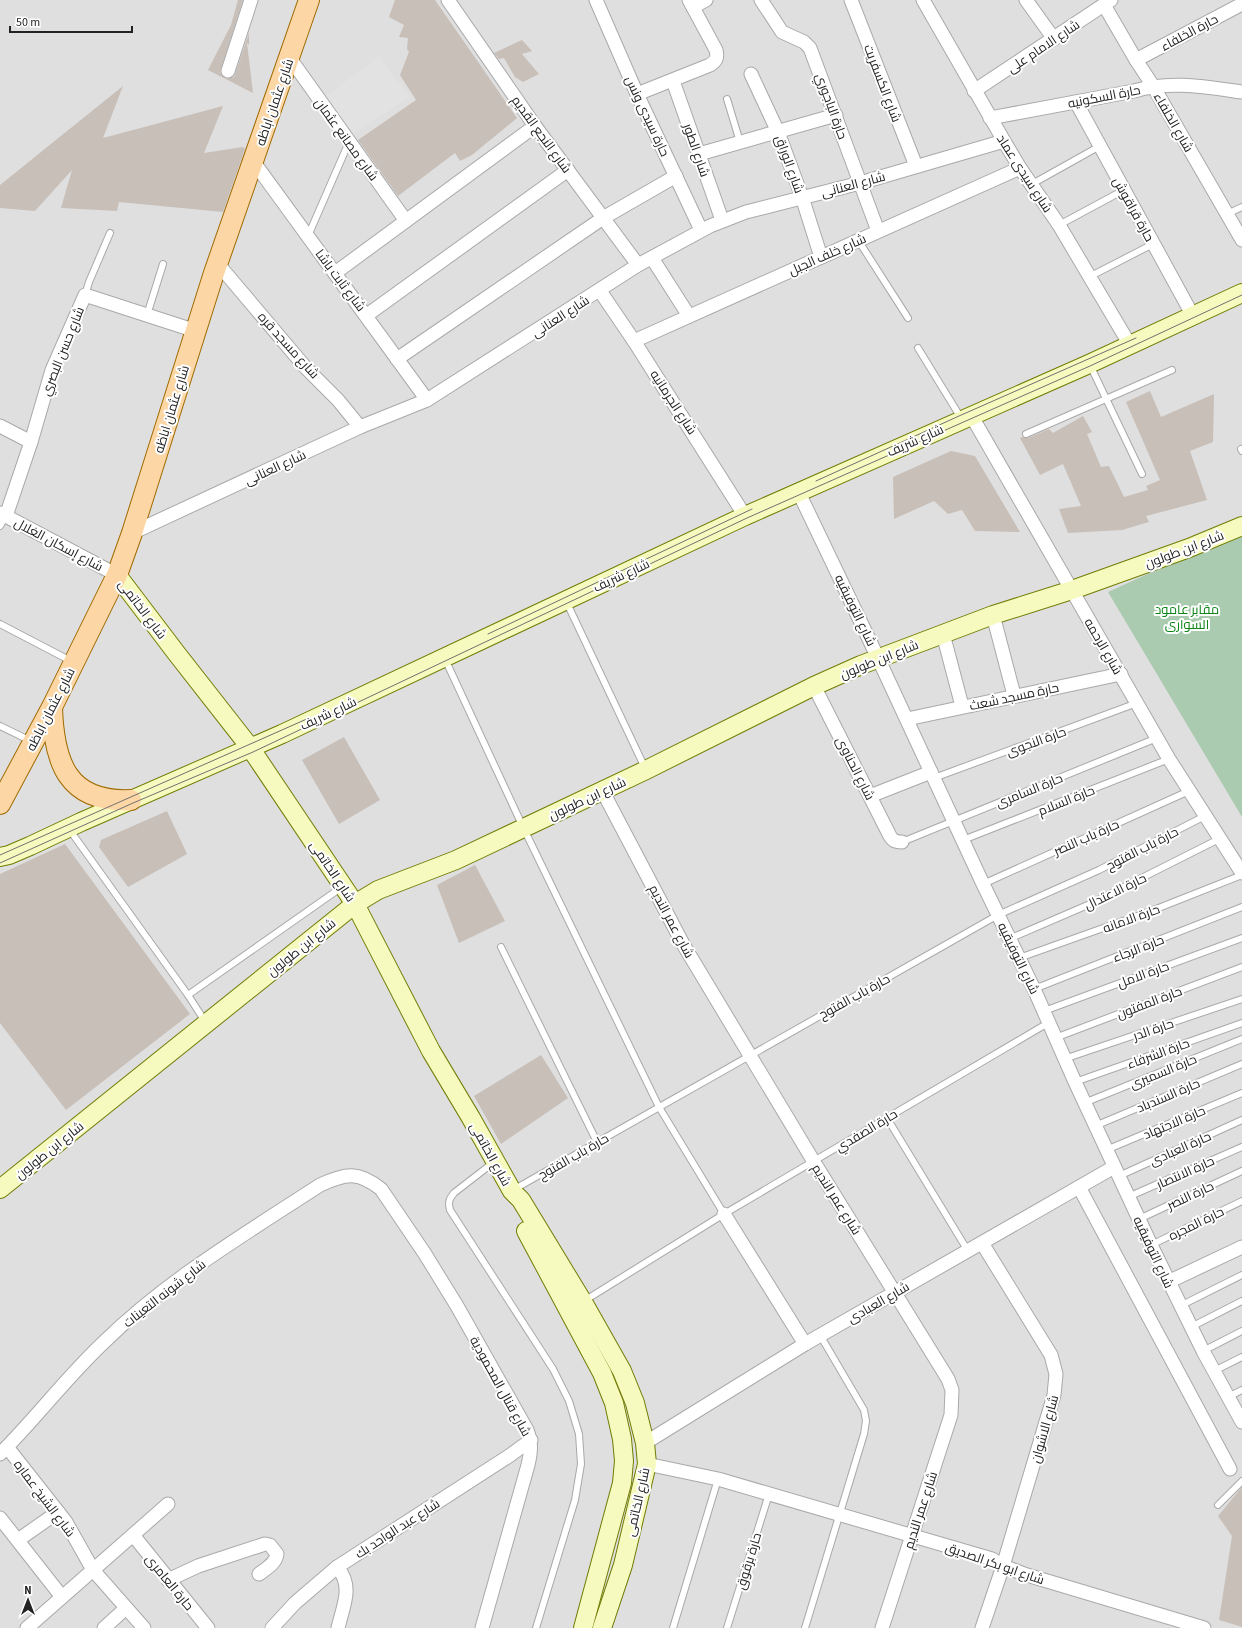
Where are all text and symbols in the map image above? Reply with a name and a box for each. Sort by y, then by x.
scale bar [10,8,132,34]
street label: حارة الخلفاء [1158,10,1221,56]
text: 50 m [16,14,40,31]
street label: شارع الامام على [1004,16,1083,78]
street label: شارع الكسفريت [859,42,905,125]
street label: شارع عثمان اباظه [252,56,298,148]
street label: حارة الباجوري [810,71,851,142]
street label: حارة سيدى ونس [621,73,674,160]
street label: حارة السكونيه [1066,81,1142,113]
street label: شارع الخلفاء [1149,89,1197,156]
street label: شارع النجع القديم [507,92,575,177]
street label: شارع مصانع عثمان [310,95,382,185]
street label: شارع الطور [678,120,714,180]
street label: شارع سيدى عماد [992,131,1056,216]
street label: شارع الوراق [770,133,808,196]
street label: شارع العنانى [819,168,887,202]
street label: حارة قراقوش [1108,174,1158,245]
street label: شارع خلف الجبل [786,230,869,280]
street label: شارع ثابت باشا [311,246,370,315]
street label: شارع العنانى [528,291,593,342]
street label: شارع حسن البصري [37,304,90,399]
street label: شارع مسجد قره [253,308,323,383]
street label: شارع عثمان اباظه [150,363,194,456]
street label: شارع الجرمانيه [646,367,701,438]
street label: شارع شريف [884,420,947,461]
street label: شارع العنانى [242,446,309,490]
street label: شارع إسكان الغلال [11,514,106,576]
street label: شارع ابن طولون [1142,527,1226,573]
street label: شارع شريف [590,555,653,597]
street label: شارع التوفيقيه [830,572,880,649]
street label: شارع الخاتمى [114,576,171,643]
park label: مقابر عامود السوارى [1155,601,1219,634]
street label: شارع الرحمه [1080,615,1126,678]
street label: شارع ابن طولون [837,636,921,684]
street label: شارع عثمان اباظه [22,665,80,754]
street label: حارة مسجد شعث [968,679,1061,715]
street label: شارع شريف [297,693,360,735]
street label: حارة النجوى [1004,723,1069,761]
street label: شارع الحناوى [831,734,879,803]
street label: حارة السامرى [993,769,1066,813]
street label: شارع ابن طولون [546,773,629,825]
street label: حارة السلام [1035,781,1097,820]
street label: حارة باب النصر [1050,815,1122,861]
street label: حارة باب الفتوح [1103,823,1182,875]
street label: شارع الخاتمى [305,837,359,906]
street label: حارة الاعتدال [1081,869,1150,915]
street label: شارع عمر النديم [644,882,698,961]
street label: حارة الامانه [1100,900,1162,938]
street label: شارع ابن طولون [264,915,340,981]
street label: شارع التوفيقيه [993,920,1043,997]
street label: حارة الرجاء [1110,931,1167,967]
street label: حارة الامل [1115,957,1172,993]
street label: حارة باب الفتوح [816,970,893,1024]
street label: حارة المفتون [1114,982,1185,1024]
street label: حارة الدر [1130,1015,1176,1046]
street label: حارة الشرفاء [1125,1034,1192,1074]
street label: حارة السميرى [1127,1050,1200,1094]
street label: حارة السندباد [1134,1074,1203,1117]
street label: حارة الاجتهاد [1140,1102,1208,1144]
street label: حارة الصفدي [832,1105,902,1157]
street label: شارع ابن طولون [12,1118,88,1184]
street label: شارع الخاتمى [465,1119,515,1190]
street label: حارة العبادى [1147,1127,1214,1170]
street label: حارة باب الفتوح [535,1129,612,1184]
street label: حارة الانتصار [1152,1152,1217,1194]
street label: شارع عمر النديم [807,1161,865,1238]
street label: حارة النصر [1163,1177,1217,1215]
street label: حارة المجره [1166,1203,1227,1245]
street label: شارع التوفيقيه [1129,1213,1178,1291]
street label: شارع شونه التعينات [119,1256,210,1332]
street label: شارع العبادى [844,1278,913,1328]
street label: شارع قنال المحمودية [465,1333,535,1440]
street label: شارع الاشوان [1027,1393,1063,1465]
street label: شارع الشيخ عماره [9,1456,79,1541]
street label: شارع الخاتمى [621,1466,655,1538]
street label: شارع عمر النديم [900,1469,942,1551]
street label: شارع عبد الواحد بك [352,1495,443,1563]
street label: حارة برقوق [732,1531,766,1592]
street label: شارع ابو بكر الصديق [943,1539,1047,1589]
street label: حارة العامرى [141,1551,198,1615]
north arrow [8,1580,48,1620]
text: N [24,1583,32,1598]

